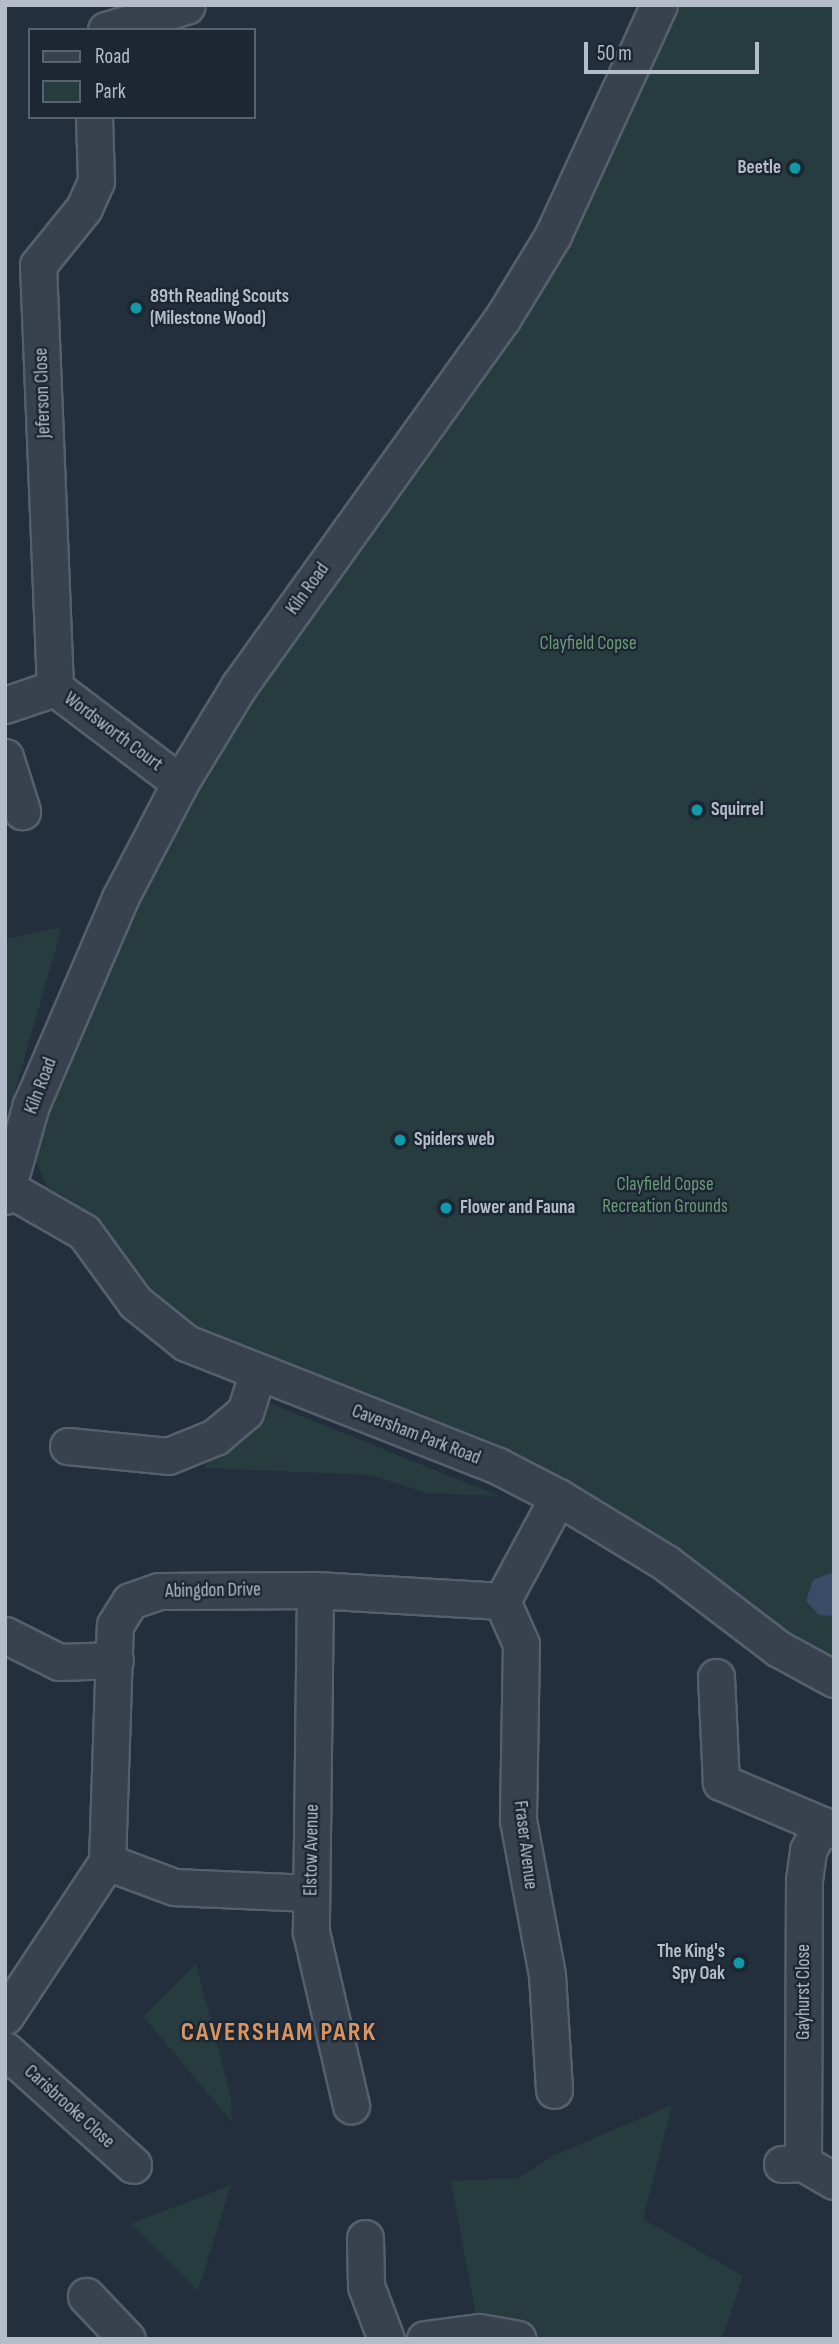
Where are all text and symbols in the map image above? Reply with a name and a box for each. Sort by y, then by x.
legend [28,28,256,119]
scale bar [587,28,762,72]
text: 50 m [597,41,632,66]
text: Road [95,44,130,69]
text: Park [95,79,126,104]
place label: Beetle [738,157,781,179]
marker: Beetle [787,160,803,176]
place label: 89th Reading Scouts (Milestone Wood) [150,286,289,330]
marker: 89th Reading Scouts (Milestone Wood) [128,300,144,316]
street label: Jeferson Close [30,347,56,439]
street label: Kiln Road [282,559,334,619]
park label: Clayfield Copse [539,633,637,655]
street label: Wordsworth Court [59,688,167,776]
place label: Squirrel [711,799,763,821]
marker: Squirrel [689,802,705,818]
street label: Kiln Road [20,1055,62,1117]
place label: Spiders web [414,1129,495,1151]
marker: Spiders web [392,1132,408,1148]
park label: Clayfield Copse Recreation Grounds [602,1174,728,1218]
place label: Flower and Fauna [460,1197,575,1219]
marker: Flower and Fauna [438,1200,454,1216]
street label: Caversham Park Road [348,1400,484,1470]
street label: Abingdon Drive [165,1579,261,1603]
street label: Fraser Avenue [508,1799,542,1891]
street label: Elstow Avenue [300,1804,324,1896]
place label: The King's Spy Oak [657,1941,725,1985]
street label: Gayhurst Close [793,1944,815,2040]
marker: The King's Spy Oak [731,1955,747,1971]
district label: CAVERSHAM PARK [182,2017,376,2049]
street label: Carisbrooke Close [19,2061,119,2153]

